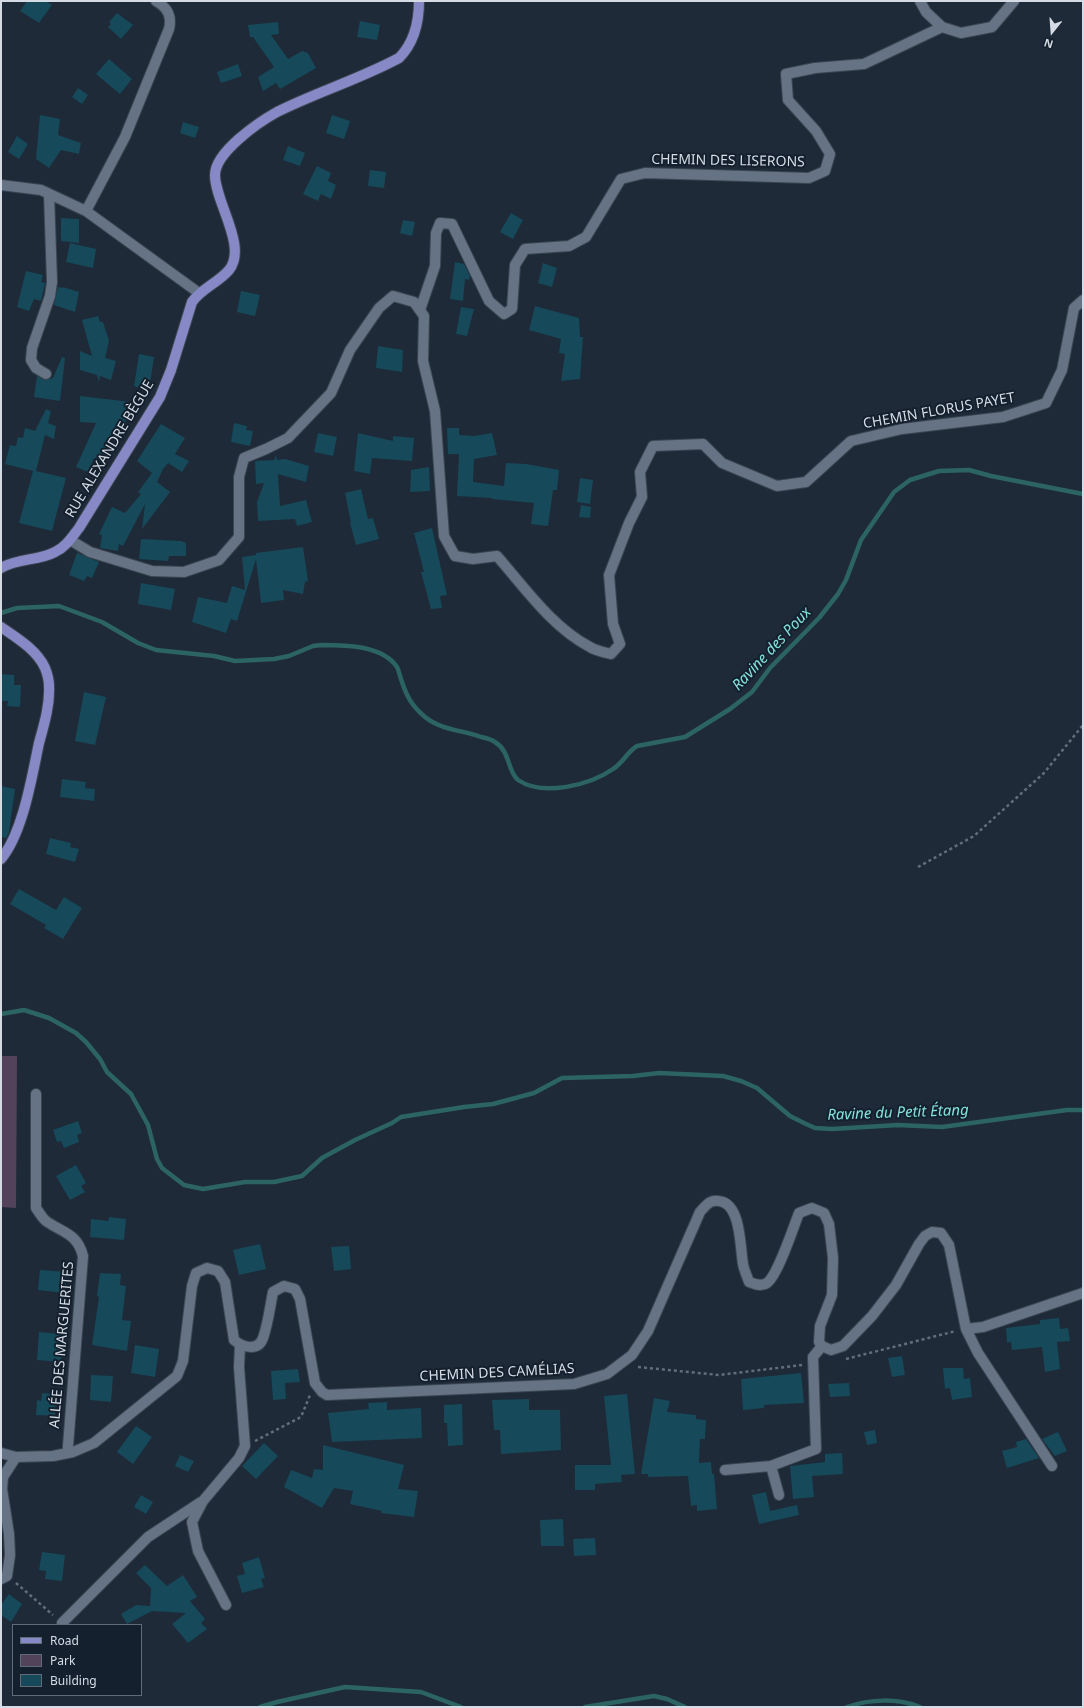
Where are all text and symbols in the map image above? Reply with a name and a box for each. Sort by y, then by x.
north arrow [1032,12,1072,52]
text: N [1042,35,1055,52]
street label: CHEMIN DES LISERONS [651,151,805,171]
street label: RUE ALEXANDRE BÈGUE [62,377,158,521]
street label: CHEMIN FLORUS PAYET [862,389,1016,433]
water label: Ravine des Poux [729,604,815,694]
water label: Ravine du Petit Étang [827,1102,969,1124]
street label: ALLÉE DES MARGUERITES [46,1261,78,1429]
street label: CHEMIN DES CAMÉLIAS [419,1361,575,1385]
legend [12,1624,142,1696]
text: Road [50,1632,79,1649]
text: Park [50,1652,75,1669]
text: Building [50,1672,97,1689]

